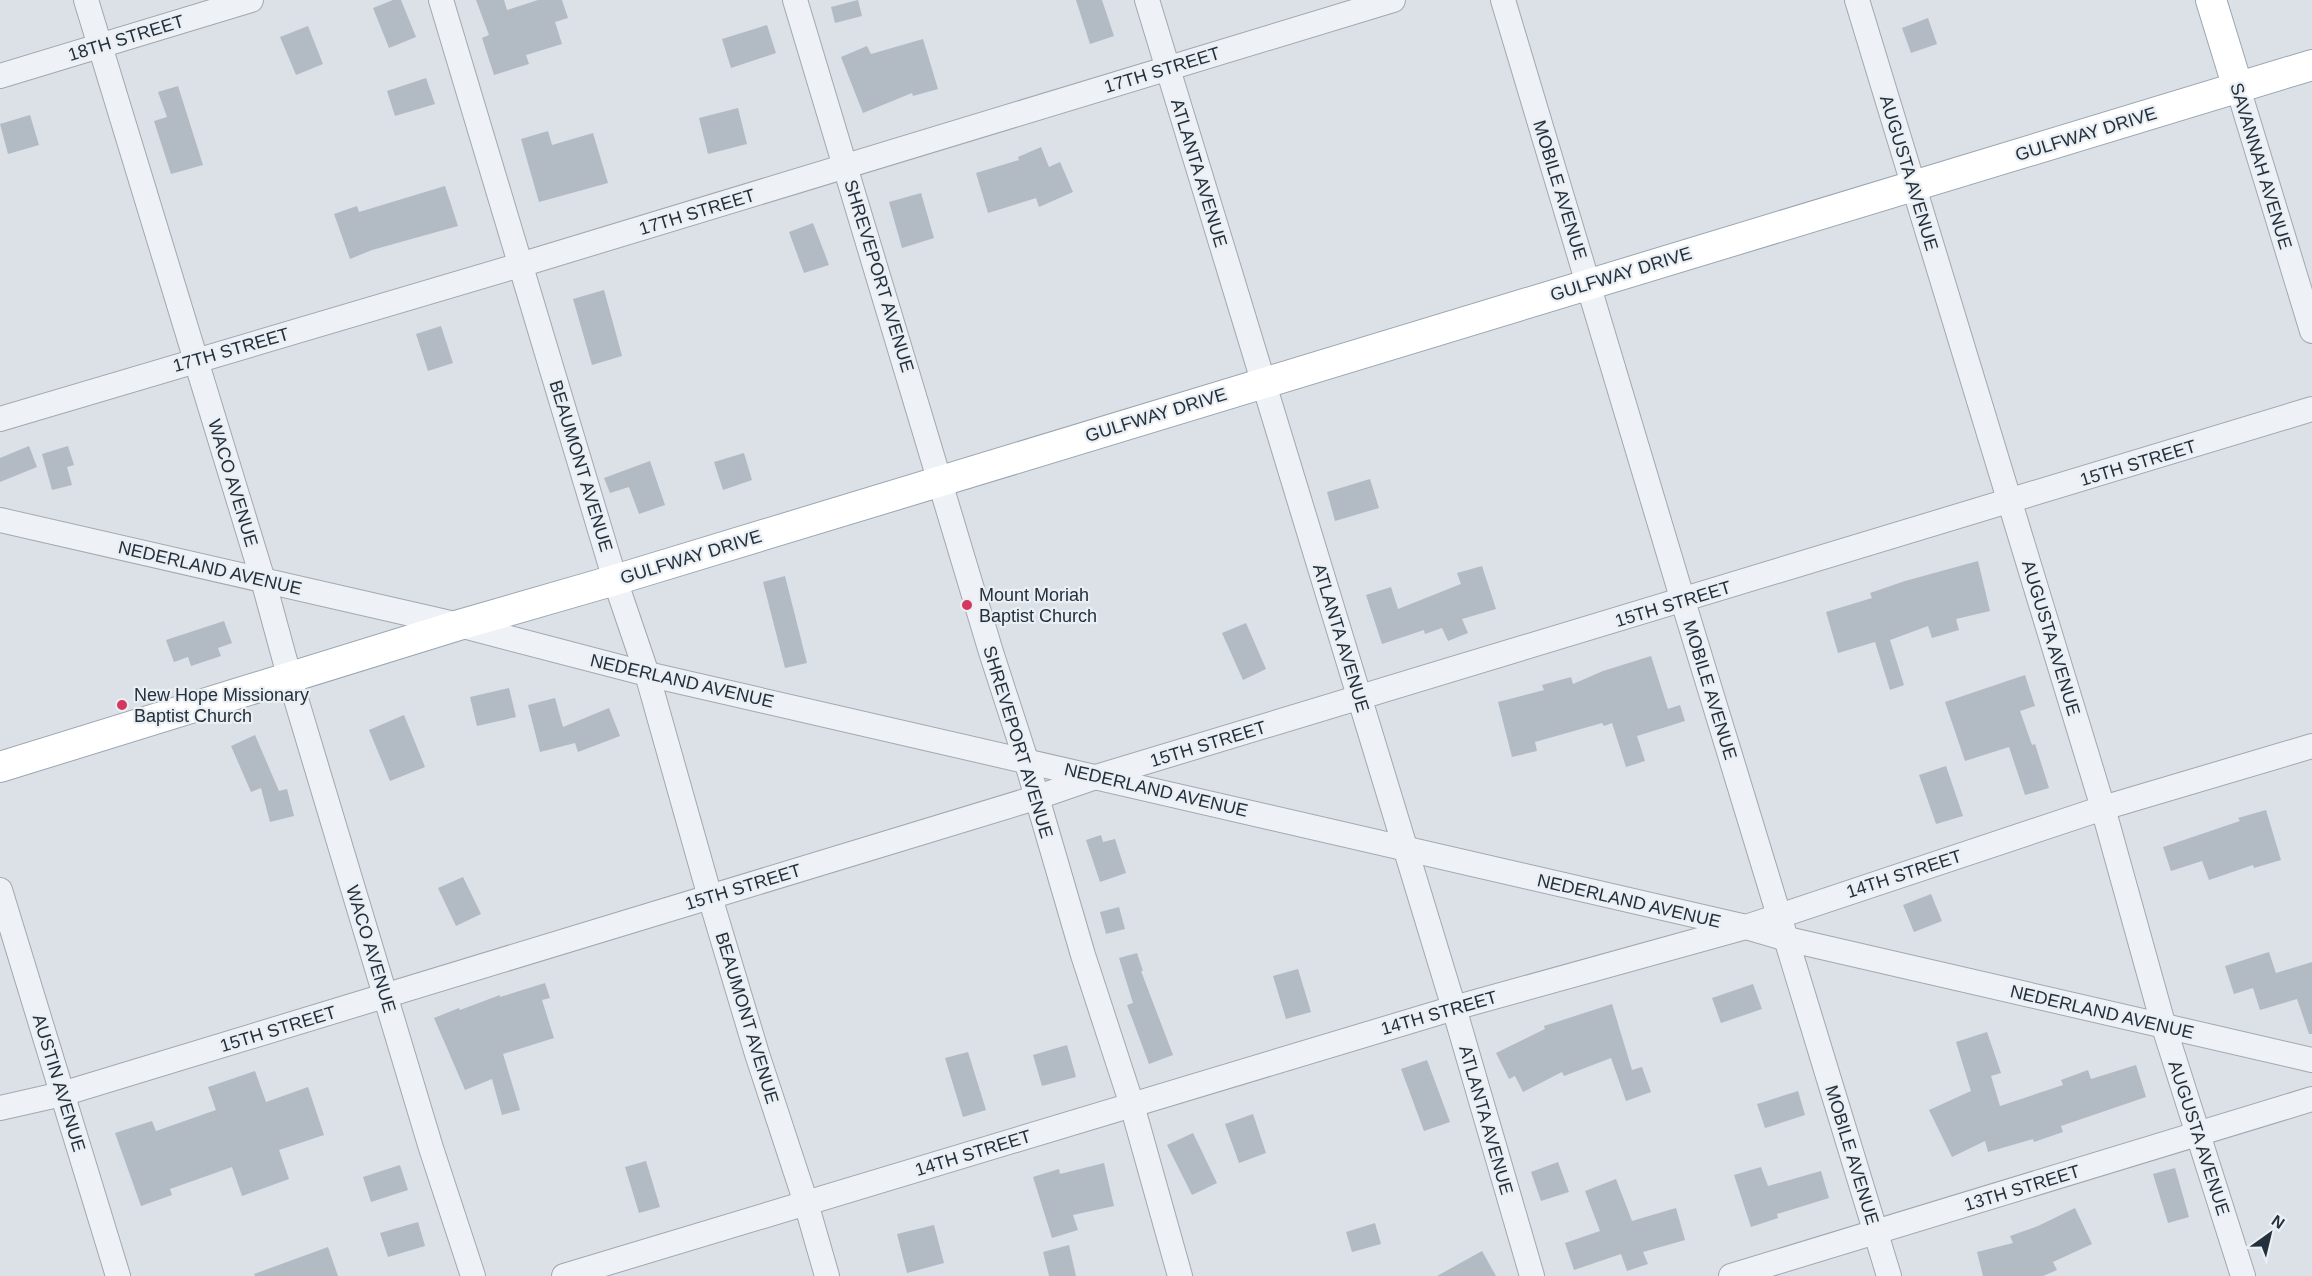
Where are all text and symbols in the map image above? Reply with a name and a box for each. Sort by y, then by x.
street label: 18TH STREET [66,11,186,65]
street label: 17TH STREET [1102,43,1222,97]
street label: SAVANNAH AVENUE [2226,80,2296,252]
street label: AUGUSTA AVENUE [1876,93,1942,253]
street label: ATLANTA AVENUE [1167,96,1231,250]
street label: GULFWAY DRIVE [2013,103,2159,165]
street label: MOBILE AVENUE [1529,118,1591,262]
street label: SHREVEPORT AVENUE [840,177,918,375]
street label: 17TH STREET [637,185,757,239]
street label: GULFWAY DRIVE [1548,243,1694,305]
street label: 17TH STREET [171,324,291,376]
street label: BEAUMONT AVENUE [545,378,617,554]
street label: GULFWAY DRIVE [1083,384,1229,446]
street label: WACO AVENUE [204,417,262,549]
street label: 15TH STREET [2078,436,2198,490]
street label: GULFWAY DRIVE [618,526,764,588]
street label: NEDERLAND AVENUE [116,537,304,599]
street label: AUGUSTA AVENUE [2018,558,2084,718]
street label: ATLANTA AVENUE [1309,561,1373,715]
street label: 15TH STREET [1613,577,1733,631]
place label: Mount Moriah Baptist Church [979,585,1097,626]
marker: Mount Moriah Baptist Church [960,598,974,612]
street label: MOBILE AVENUE [1679,618,1741,762]
street label: SHREVEPORT AVENUE [979,643,1057,841]
street label: NEDERLAND AVENUE [588,650,776,712]
place label: New Hope Missionary Baptist Church [134,685,309,726]
marker: New Hope Missionary Baptist Church [115,698,129,712]
street label: 15TH STREET [1148,717,1268,771]
street label: NEDERLAND AVENUE [1062,759,1250,821]
street label: 14TH STREET [1844,846,1964,902]
street label: 15TH STREET [683,860,803,914]
street label: NEDERLAND AVENUE [1535,870,1723,932]
street label: WACO AVENUE [342,883,400,1015]
street label: BEAUMONT AVENUE [711,930,783,1106]
street label: NEDERLAND AVENUE [2008,981,2196,1043]
street label: 14TH STREET [1379,987,1499,1039]
street label: 15TH STREET [218,1002,338,1056]
street label: AUSTIN AVENUE [29,1012,89,1154]
street label: ATLANTA AVENUE [1455,1043,1517,1197]
street label: AUGUSTA AVENUE [2165,1058,2233,1218]
street label: MOBILE AVENUE [1821,1083,1883,1227]
street label: 14TH STREET [913,1126,1033,1180]
street label: 13TH STREET [1962,1161,2082,1215]
north arrow [2240,1204,2300,1264]
text: N [2269,1212,2288,1232]

